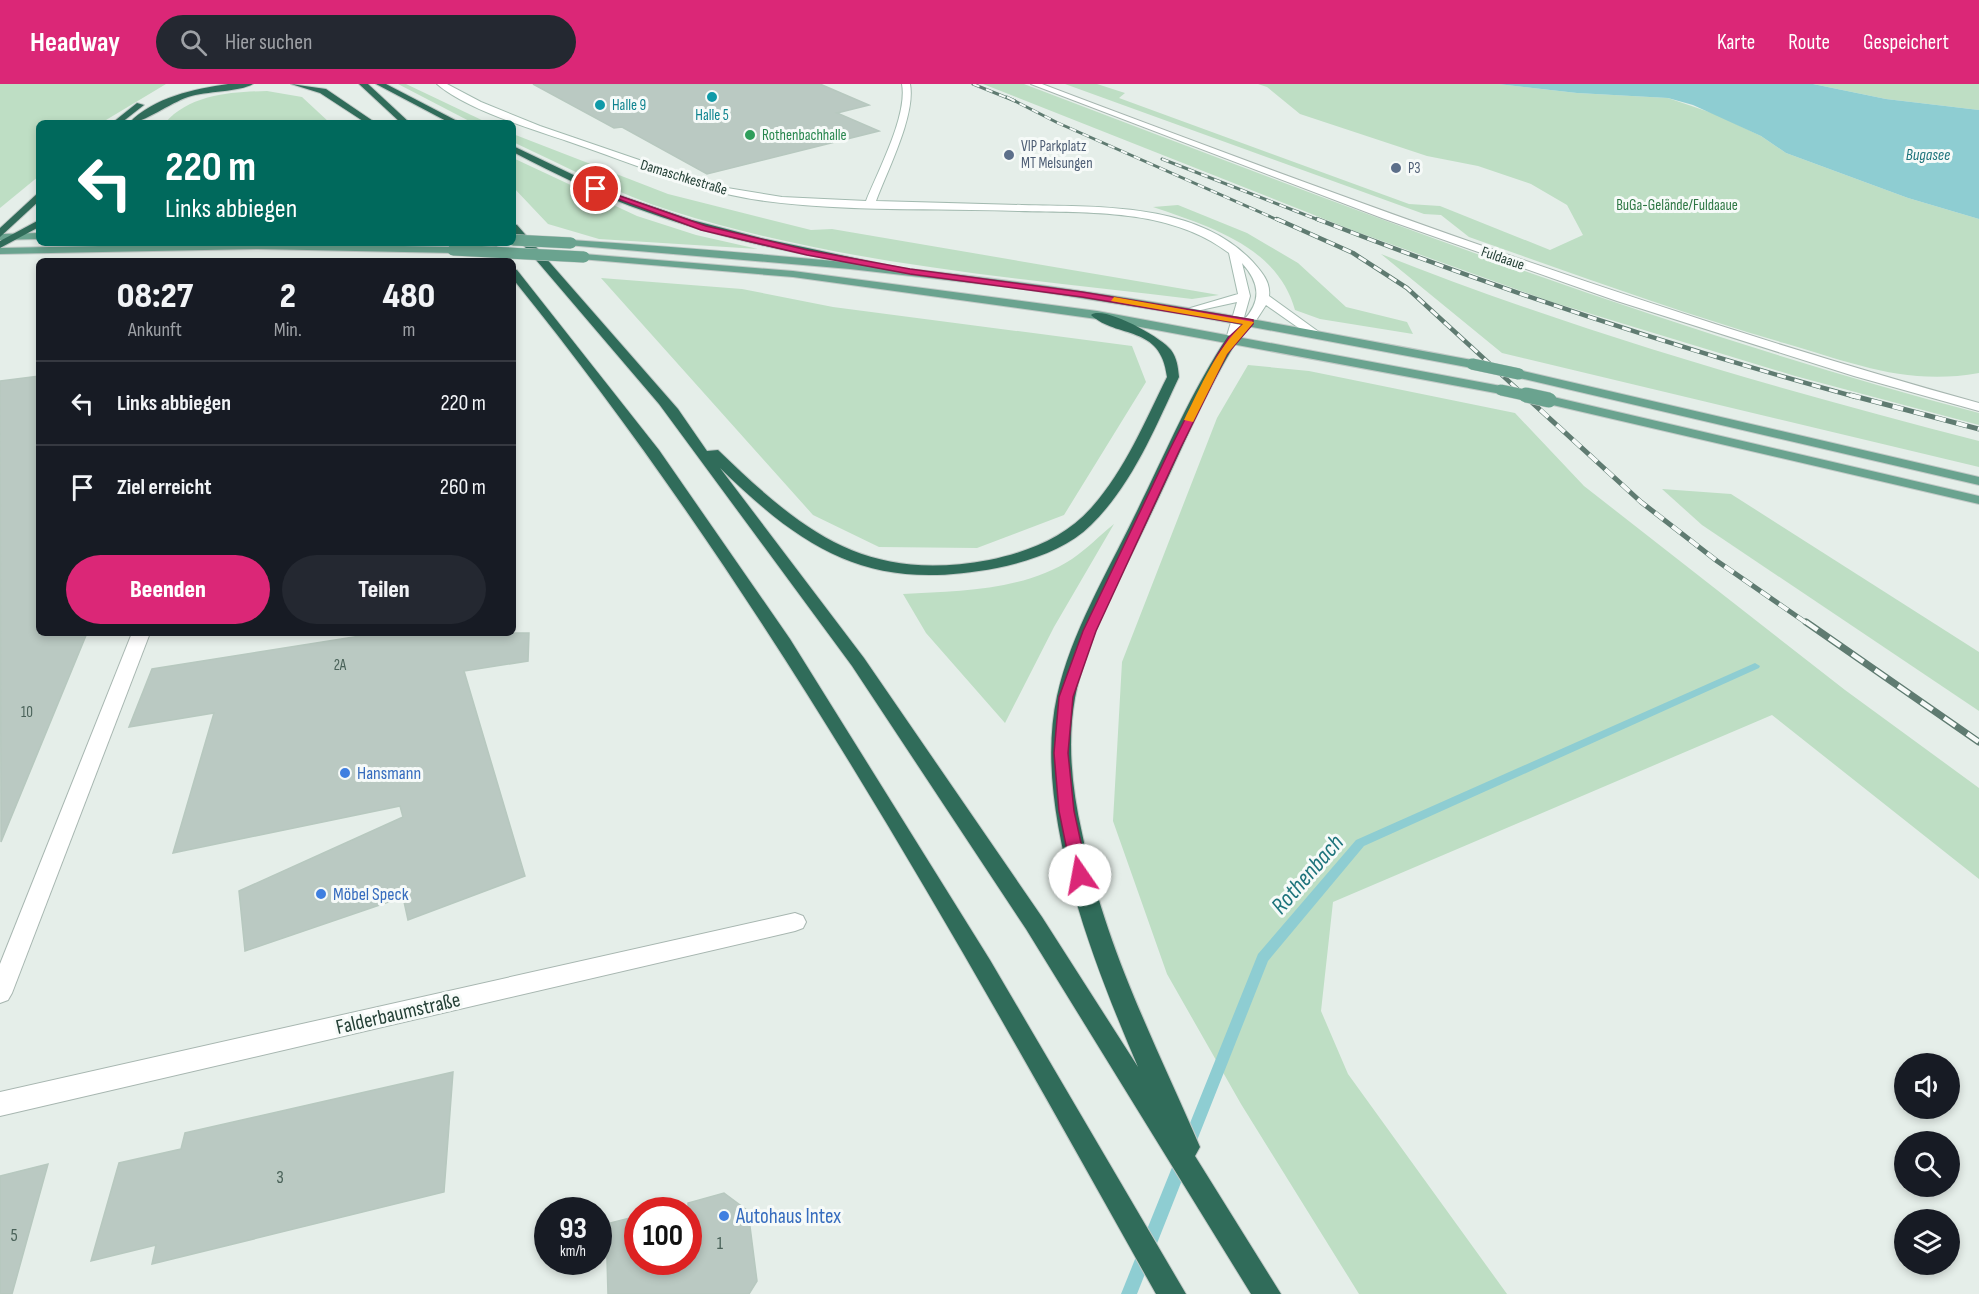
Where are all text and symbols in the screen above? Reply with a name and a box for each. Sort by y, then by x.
search box [156,15,576,69]
text: Headway [30,26,120,59]
icon: search [177,26,210,59]
text: Hier suchen [225,29,313,56]
text: Karte [1717,30,1755,55]
text: Route [1788,30,1830,55]
text: Gespeichert [1863,30,1949,55]
marker: Halle 5 [705,90,719,104]
place label: Halle 9 [612,96,646,115]
marker: Halle 9 [593,98,607,112]
place label: Halle 5 [695,106,729,125]
place label: Rothenbachhalle [762,126,847,145]
marker: Rothenbachhalle [743,128,757,142]
place label: VIP Parkplatz MT Melsungen [1021,137,1093,173]
text: 220 m [165,142,256,193]
icon: left [66,144,144,222]
water label: Bugasee [1906,146,1950,165]
marker: VIP Parkplatz MT Melsungen [1002,148,1016,162]
street label: Damaschkestraße [638,155,730,200]
place label: P3 [1408,159,1421,178]
marker: P3 [1389,161,1403,175]
pin [570,163,621,214]
icon: arrive [579,172,612,205]
text: Links abbiegen [165,193,297,225]
park label: BuGa-Gelände/Fuldaaue [1616,196,1738,215]
street label: Fuldaaue [1479,242,1527,275]
text: 08:27 [117,275,193,318]
text: 2 [280,275,296,318]
text: 480 [382,275,435,318]
text: Ankunft [128,318,182,342]
text: Min. [274,318,302,342]
text: m [402,318,415,342]
icon: left [66,387,99,420]
text: Links abbiegen [117,390,231,417]
text: 220 m [440,390,486,417]
icon: arrive [66,471,99,504]
text: Ziel erreicht [117,474,212,501]
text: 260 m [440,474,486,501]
button: Beenden [66,555,270,624]
button: Teilen [282,555,486,624]
house number: 2A [334,656,347,675]
house number: 10 [21,703,33,722]
place label: Hansmann [357,763,421,784]
marker: Hansmann [338,766,352,780]
water label: Rothenbach [1265,829,1350,920]
position arrow [1048,843,1112,907]
place label: Möbel Speck [333,884,409,905]
marker: Möbel Speck [314,887,328,901]
street label: Falderbaumstraße [334,987,463,1040]
map controls [1894,1053,1960,1275]
button: sound [1894,1053,1960,1119]
button: search [1894,1131,1960,1197]
house number: 3 [276,1167,284,1188]
speed limit sign: 100 [624,1197,702,1275]
place label: Autohaus Intex [735,1204,841,1229]
marker: Autohaus Intex [717,1209,731,1223]
button: layers [1894,1209,1960,1275]
text: 93 [559,1211,587,1247]
house number: 5 [10,1225,18,1246]
house number: 1 [717,1233,724,1254]
text: km/h [560,1242,586,1261]

